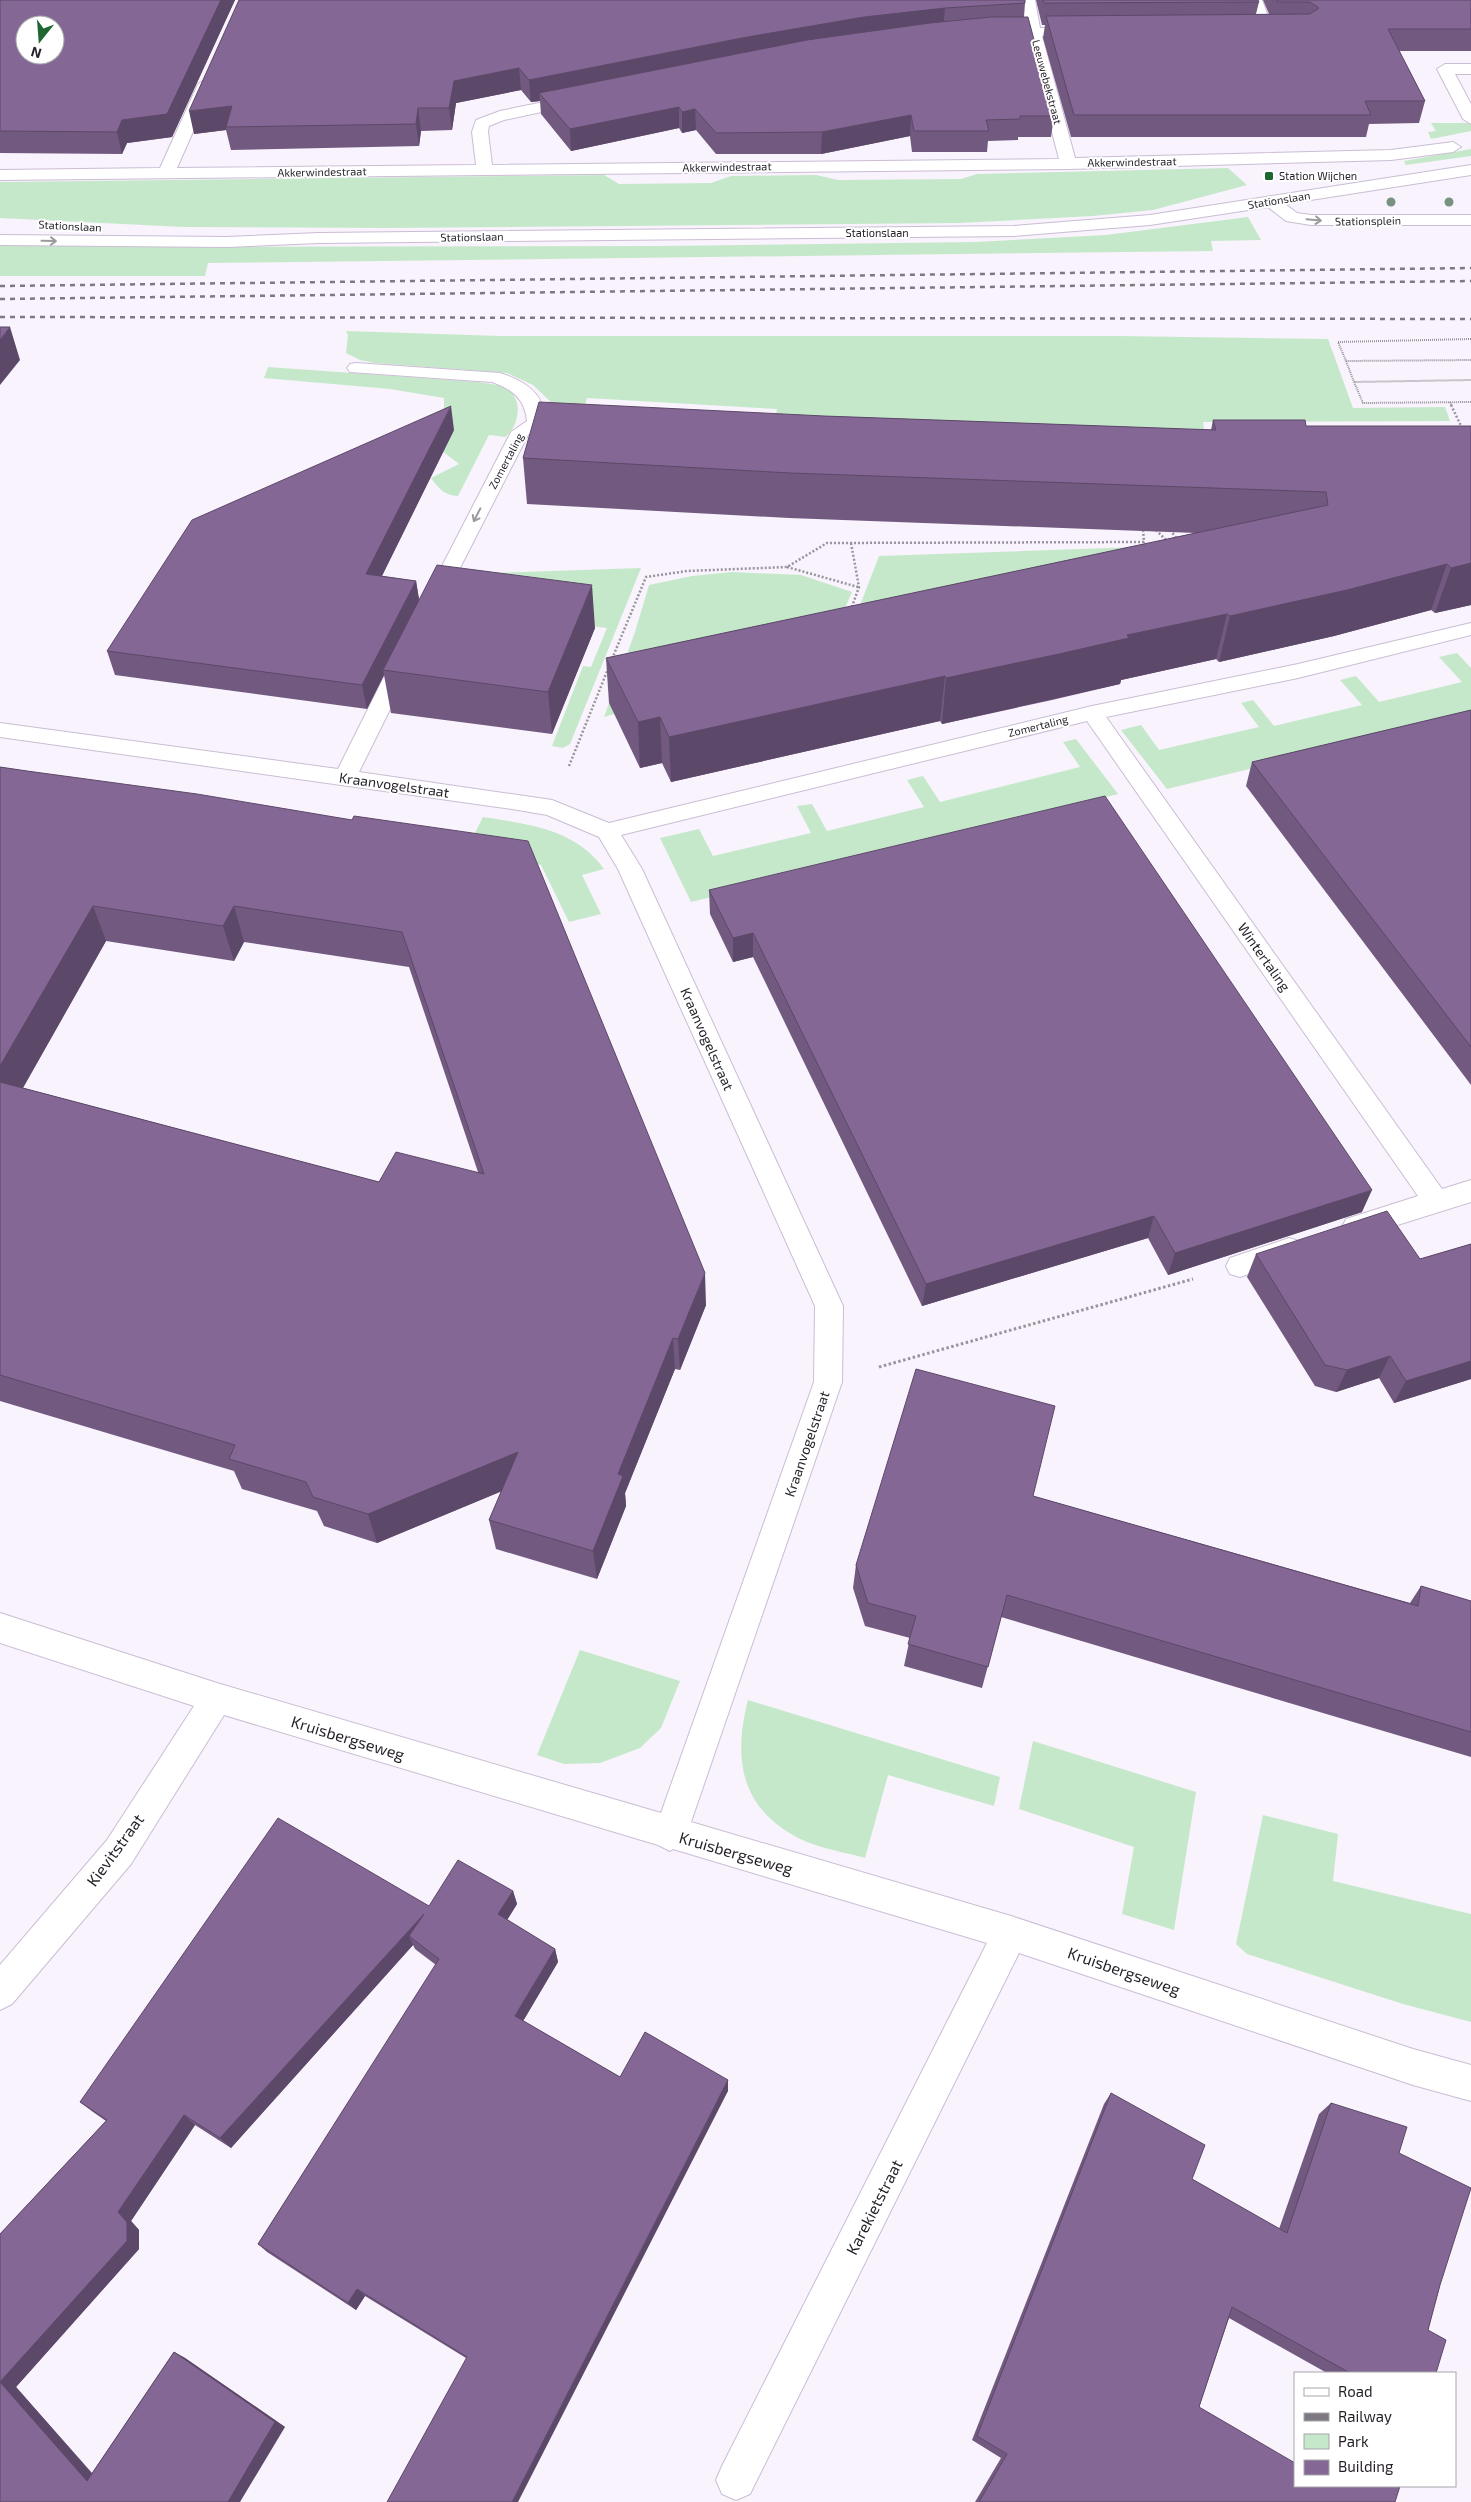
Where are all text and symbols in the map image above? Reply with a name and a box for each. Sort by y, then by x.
north arrow [15,15,65,65]
street label: Leeuwebekstraat [1030,38,1065,126]
text: N [29,43,43,63]
street label: Akkerwindestraat [1087,154,1177,169]
street label: Akkerwindestraat [682,159,772,174]
street label: Akkerwindestraat [277,164,367,179]
place label: Station Wijchen [1279,169,1357,183]
marker: Station Wijchen [1263,170,1275,182]
street label: Stationslaan [1247,188,1311,211]
street label: Stationsplein [1335,213,1401,228]
one-way arrow [1305,216,1321,225]
street label: Stationslaan [38,217,102,234]
street label: Stationslaan [845,226,909,239]
street label: Stationslaan [440,229,504,244]
one-way arrow [40,236,56,245]
street label: Zomertaling [485,431,526,491]
one-way arrow [472,507,481,522]
street label: Zomertaling [1007,712,1069,739]
street label: Kraanvogelstraat [338,768,450,801]
street label: Wintertaling [1235,919,1294,994]
street label: Kraanvogelstraat [677,985,738,1093]
street label: Kraanvogelstraat [780,1389,833,1499]
street label: Kruisbergseweg [289,1711,407,1764]
street label: Kievitstraat [82,1810,147,1890]
street label: Kruisbergseweg [677,1827,795,1878]
street label: Kruisbergseweg [1066,1942,1183,1999]
street label: Karekietstraat [841,2156,906,2257]
legend [1294,2372,1456,2487]
text: Road [1338,2382,1373,2400]
text: Railway [1338,2407,1392,2425]
text: Park [1338,2432,1369,2450]
text: Building [1338,2457,1394,2475]

